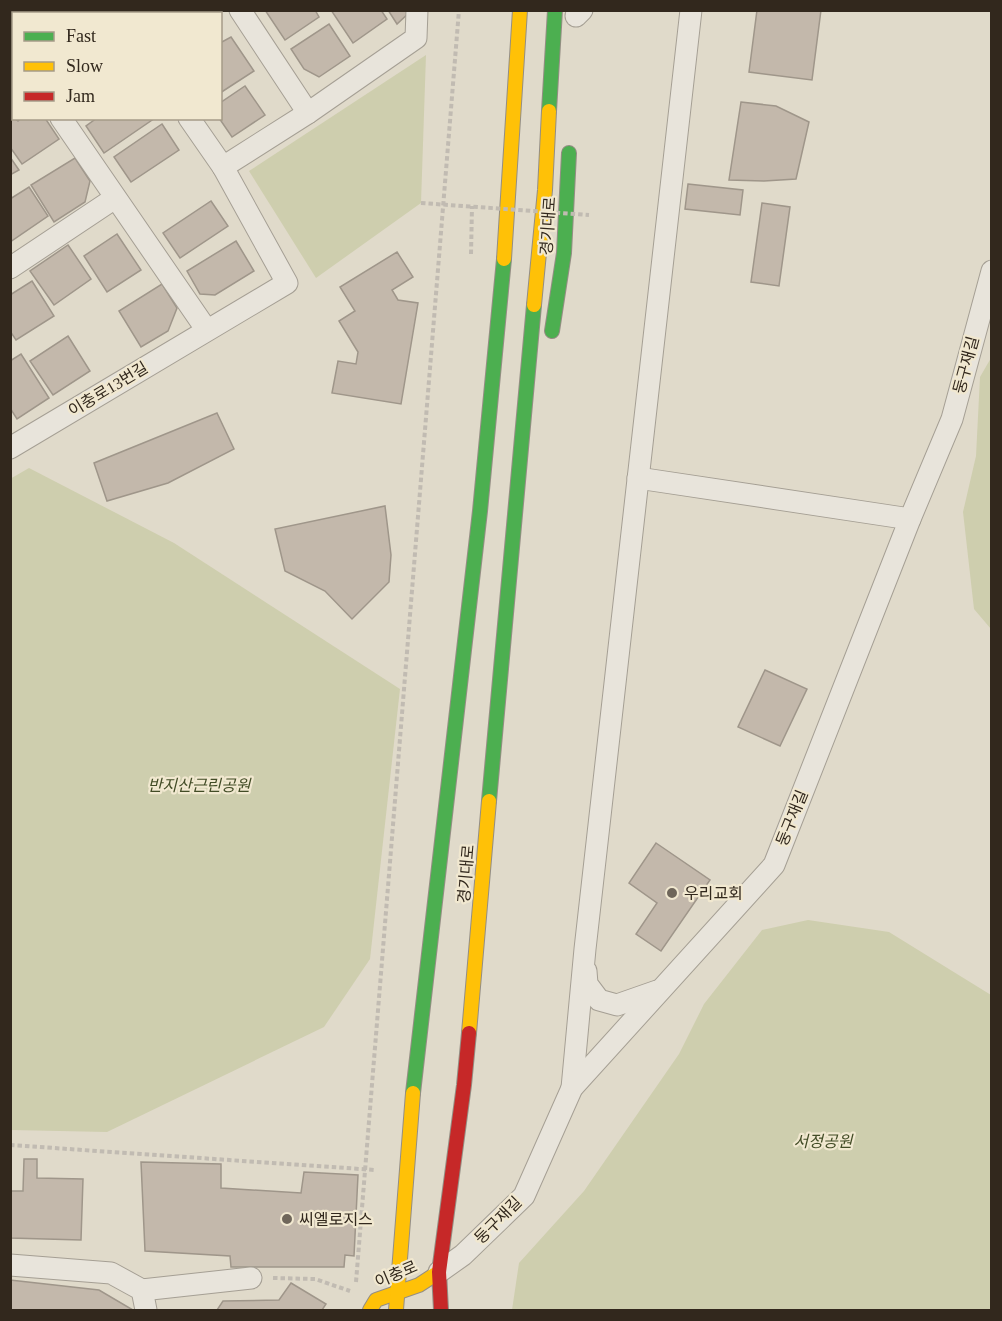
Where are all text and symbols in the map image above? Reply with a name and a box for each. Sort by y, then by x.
legend [12,12,222,120]
text: Fast [66,26,96,46]
text: Slow [66,56,103,76]
text: Jam [66,86,95,106]
street label: 경기대로 [537,196,559,256]
street label: 둥구재길 [950,334,982,396]
street label: 이충로13번길 [65,359,151,419]
park label: 반지산근린공원 [147,777,252,794]
street label: 둥구재길 [773,788,811,848]
street label: 경기대로 [455,844,477,904]
place label: 우리교회 [684,885,743,902]
marker: 우리교회 [665,886,679,900]
park label: 서정공원 [794,1133,854,1150]
street label: 둥구재길 [471,1193,525,1247]
place label: 씨엘로지스 [299,1211,373,1228]
marker: 씨엘로지스 [280,1212,294,1226]
street label: 이충로 [372,1257,420,1290]

